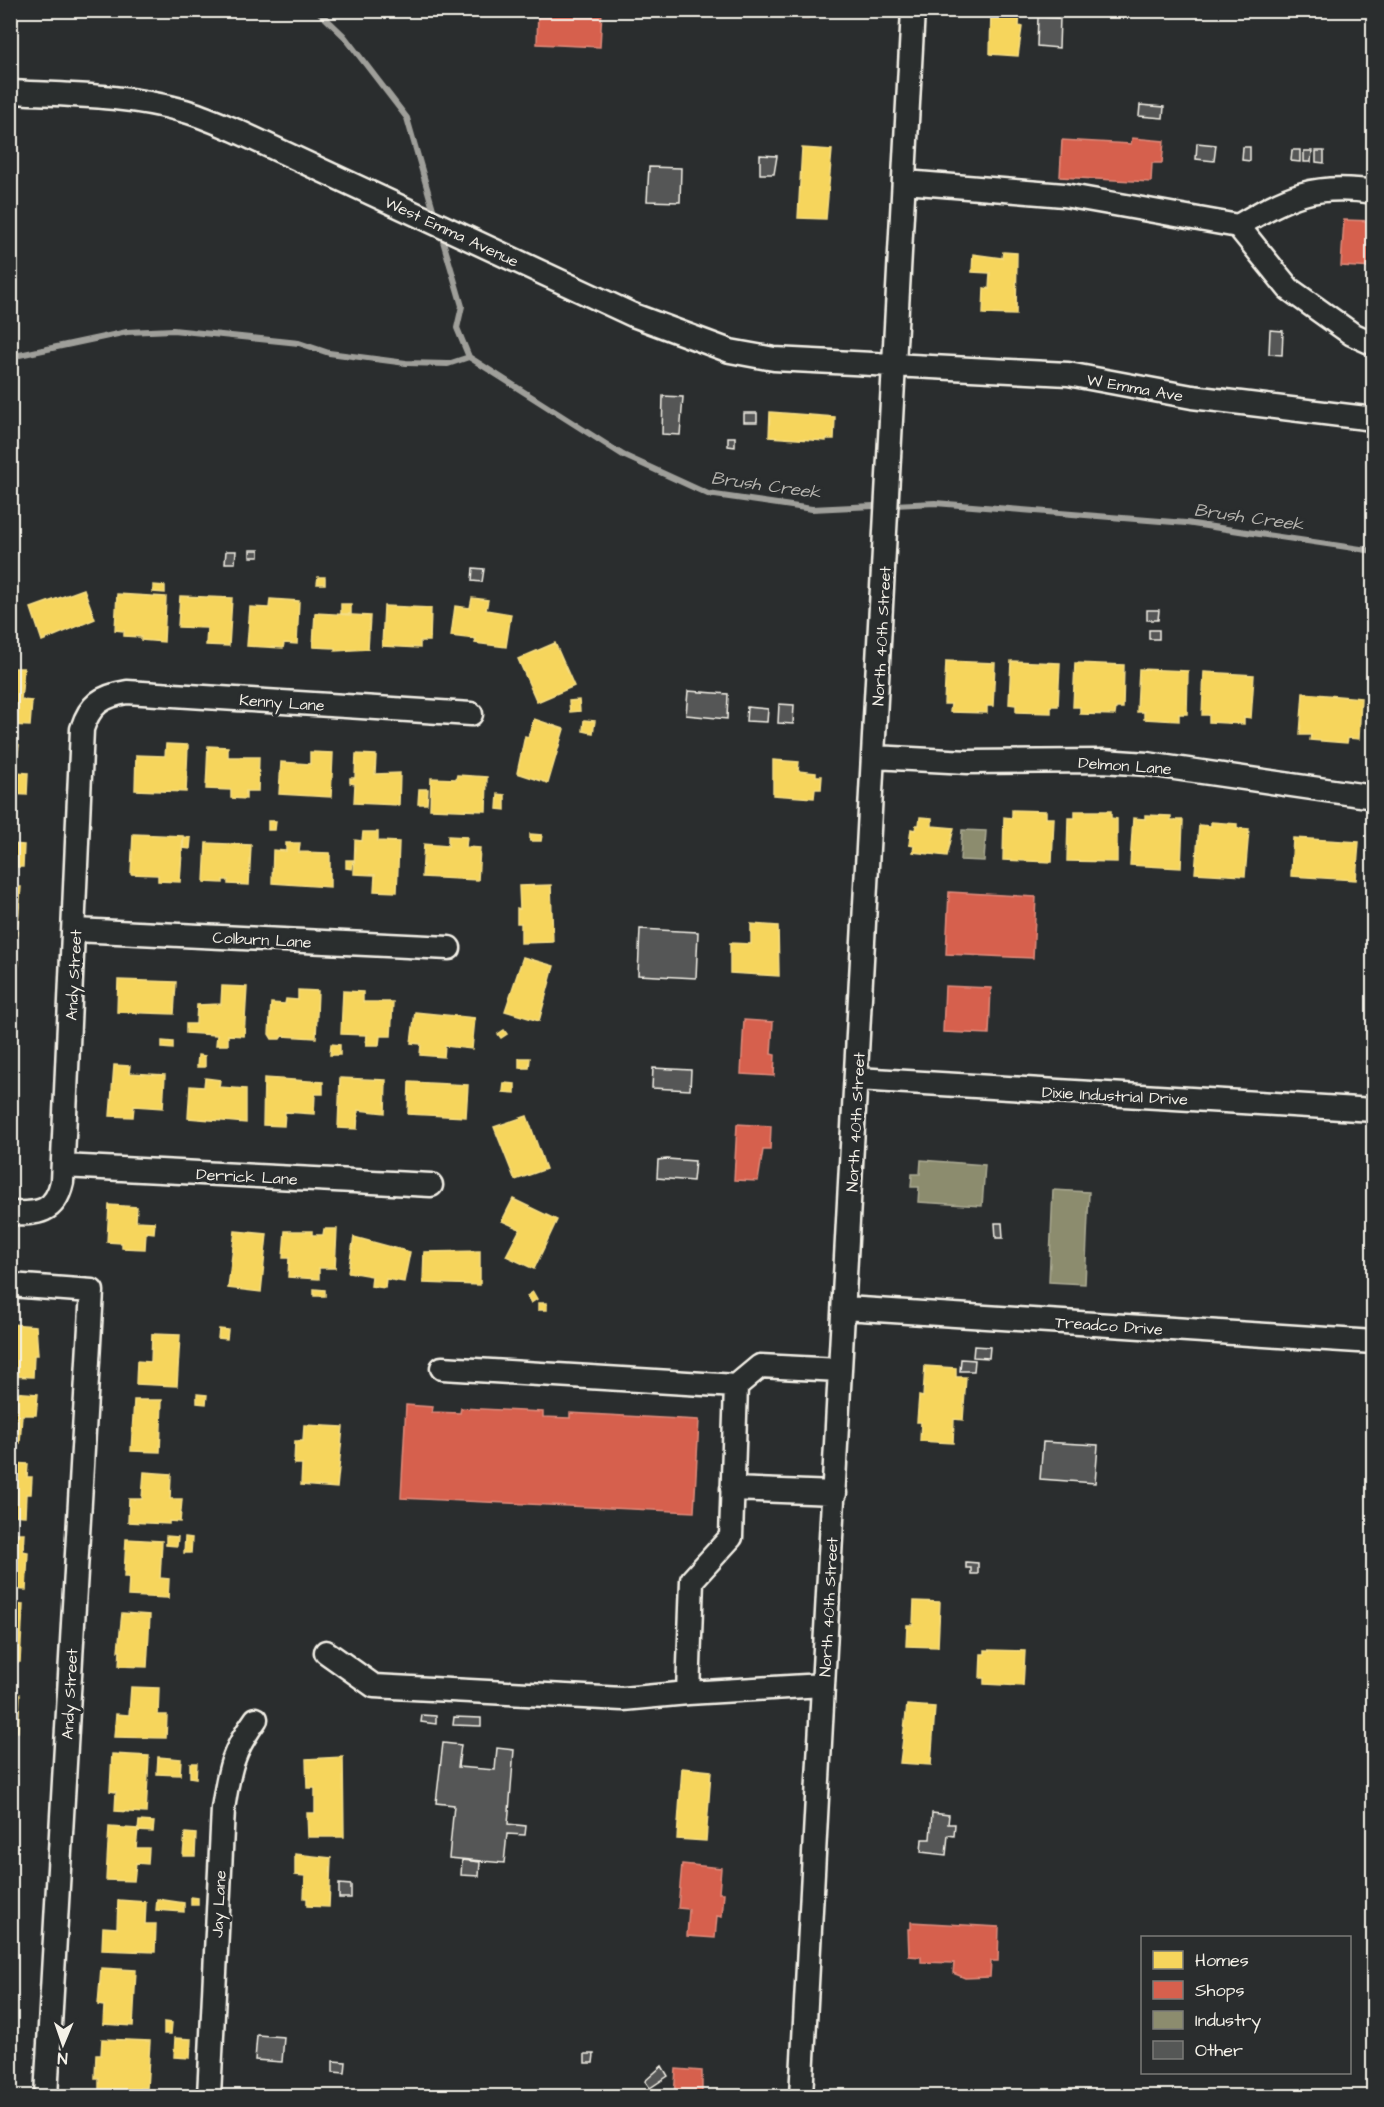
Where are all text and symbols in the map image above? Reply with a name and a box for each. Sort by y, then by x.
street label: West Emma Avenue [381,191,522,273]
street label: W Emma Ave [1085,369,1185,407]
water label: Brush Creek [710,465,823,506]
water label: Brush Creek [1193,497,1306,538]
street label: North 40th Street [867,565,897,706]
street label: Kenny Lane [238,689,326,718]
street label: Delmon Lane [1078,752,1173,780]
street label: Colburn Lane [212,926,312,954]
street label: Andy Street [61,929,88,1021]
street label: North 40th Street [841,1051,871,1192]
street label: Dixie Industrial Drive [1041,1081,1189,1111]
street label: Derrick Lane [196,1163,298,1191]
street label: Treadco Drive [1054,1311,1164,1341]
street label: North 40th Street [814,1536,844,1677]
street label: Andy Street [57,1648,84,1740]
street label: Jay Lane [206,1869,233,1938]
legend [1141,1936,1351,2074]
text: Homes [1195,1948,1249,1973]
text: Shops [1195,1978,1245,2003]
text: Industry [1195,2008,1261,2034]
north arrow [33,2014,93,2074]
text: Other [1195,2038,1243,2063]
text: N [57,2047,68,2069]

